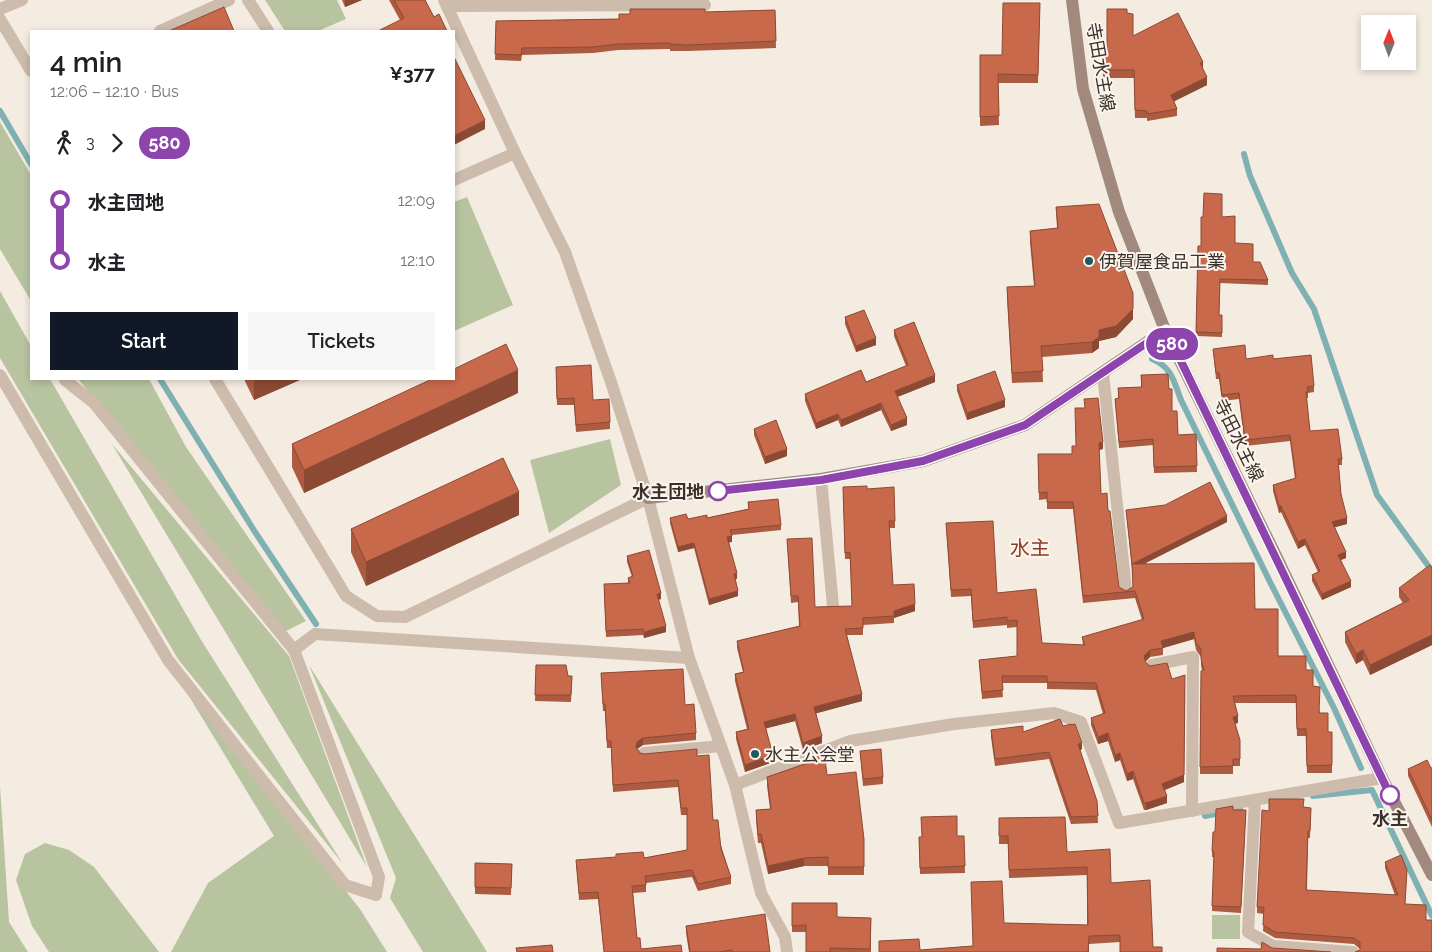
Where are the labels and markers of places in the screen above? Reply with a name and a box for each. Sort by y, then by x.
place label: 伊賀屋食品工業 [1099,251,1225,272]
marker: 伊賀屋食品工業 [1083,255,1095,267]
place label: 水主団地 [632,481,704,502]
marker: 水主団地 [708,481,728,501]
place label: 水主公会堂 [765,744,855,765]
marker: 水主公会堂 [749,748,761,760]
marker: 水主 [1380,785,1400,805]
place label: 水主 [1372,808,1408,829]

